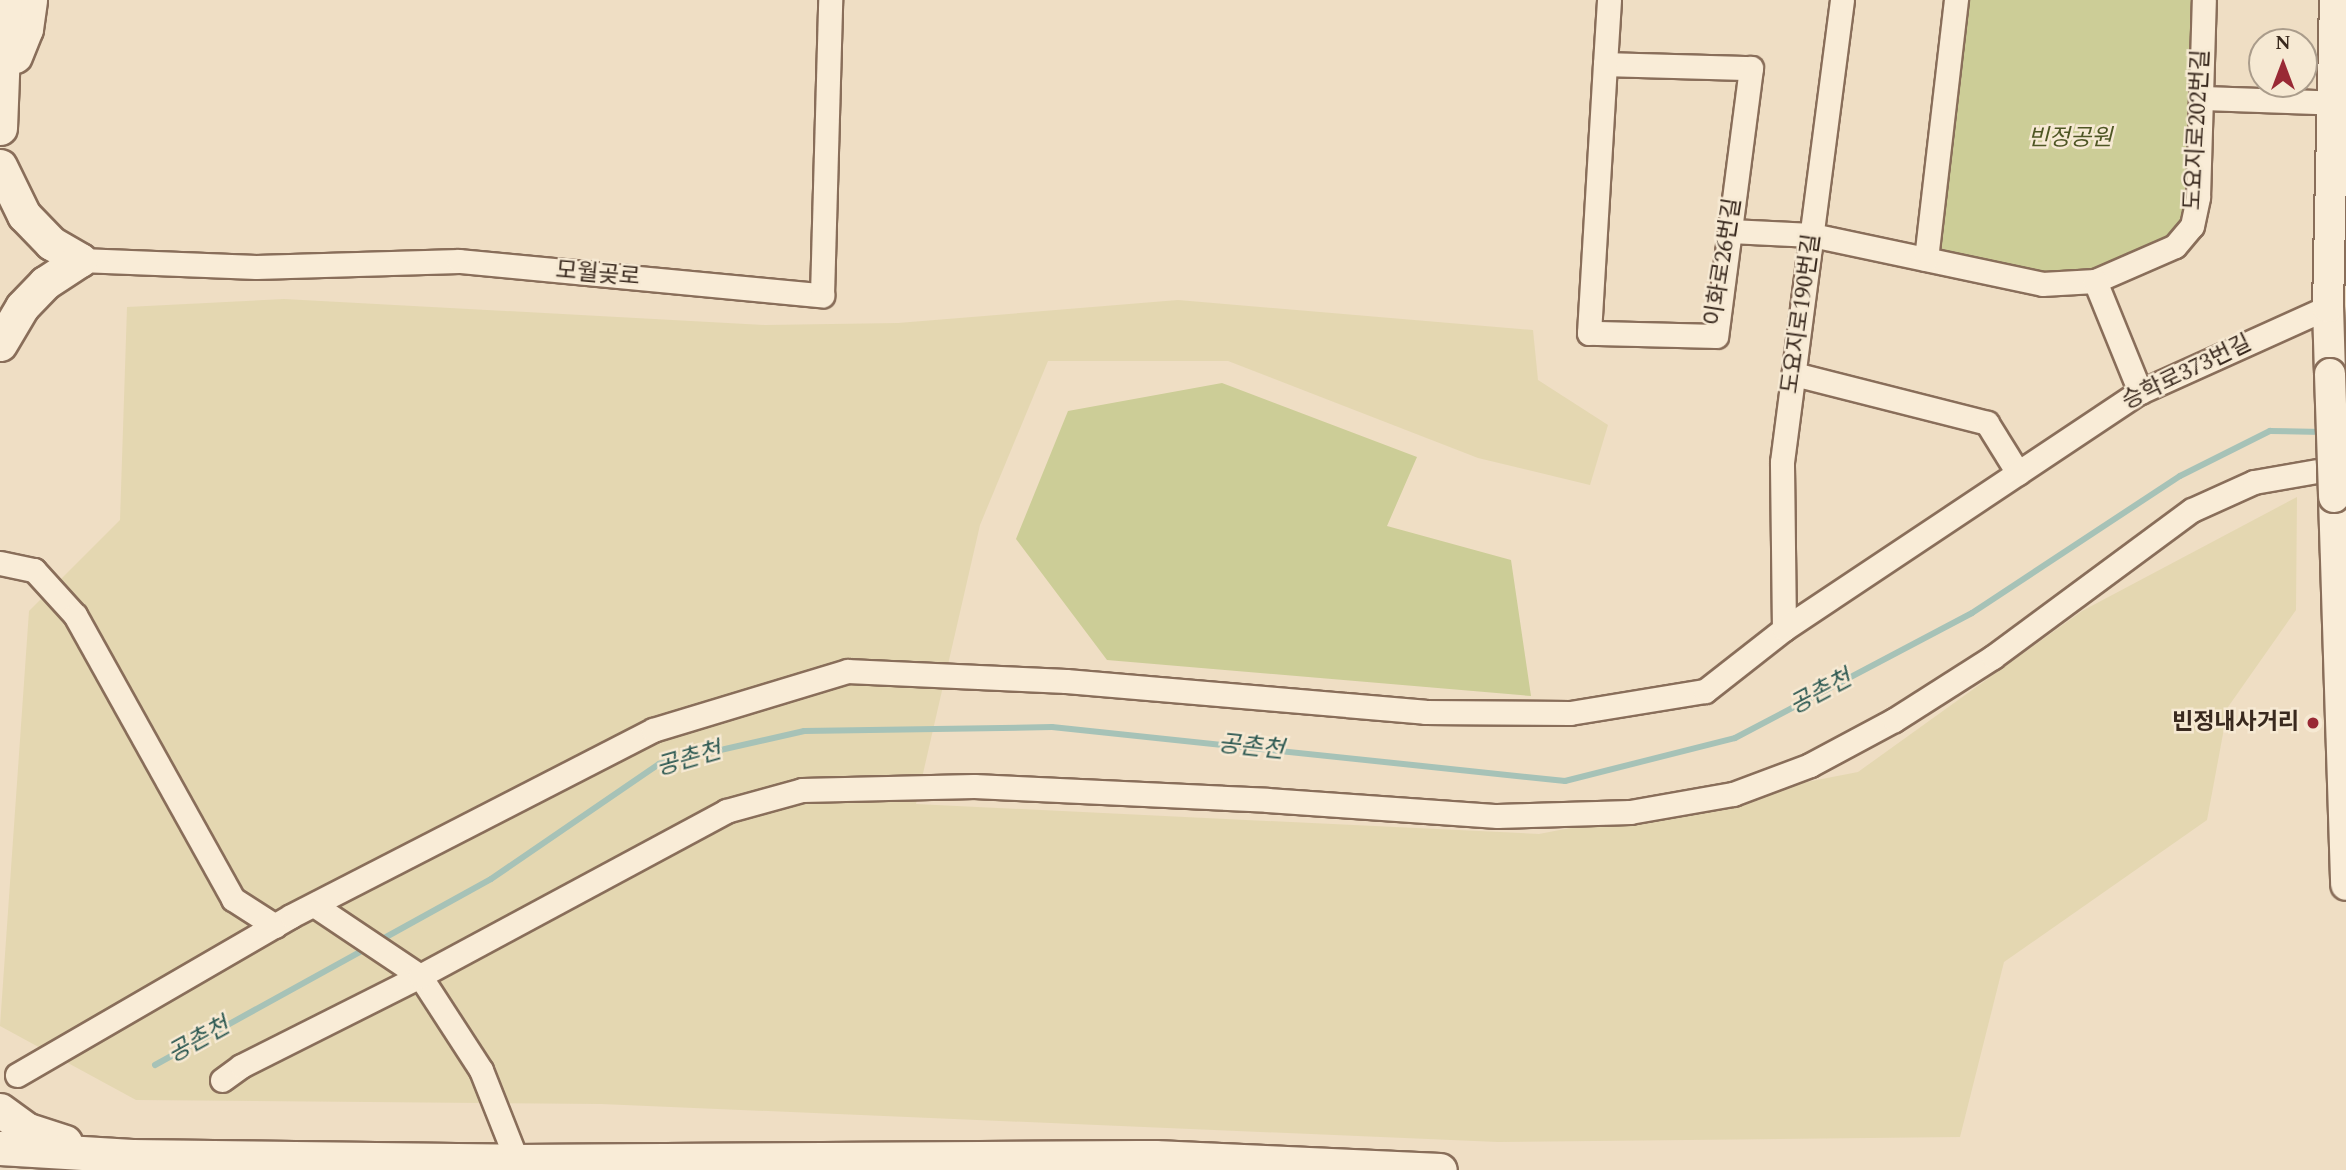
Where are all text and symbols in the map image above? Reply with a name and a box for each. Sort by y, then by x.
north arrow [2248,28,2318,98]
text: N [2275,29,2291,58]
street label: 도요지로202번길 [2180,49,2216,211]
park label: 빈정공원 [2028,125,2112,153]
street label: 이화로26번길 [1700,196,1748,328]
street label: 도요지로190번길 [1777,232,1827,396]
street label: 모월곶로 [555,258,641,292]
street label: 승학로373번길 [2118,330,2256,416]
water label: 공촌천 [1785,665,1857,721]
place label: 빈정내사거리 [2172,709,2299,737]
marker: 빈정내사거리 [2305,715,2321,731]
water label: 공촌천 [1217,730,1285,766]
water label: 공촌천 [653,737,725,783]
water label: 공촌천 [163,1012,235,1070]

